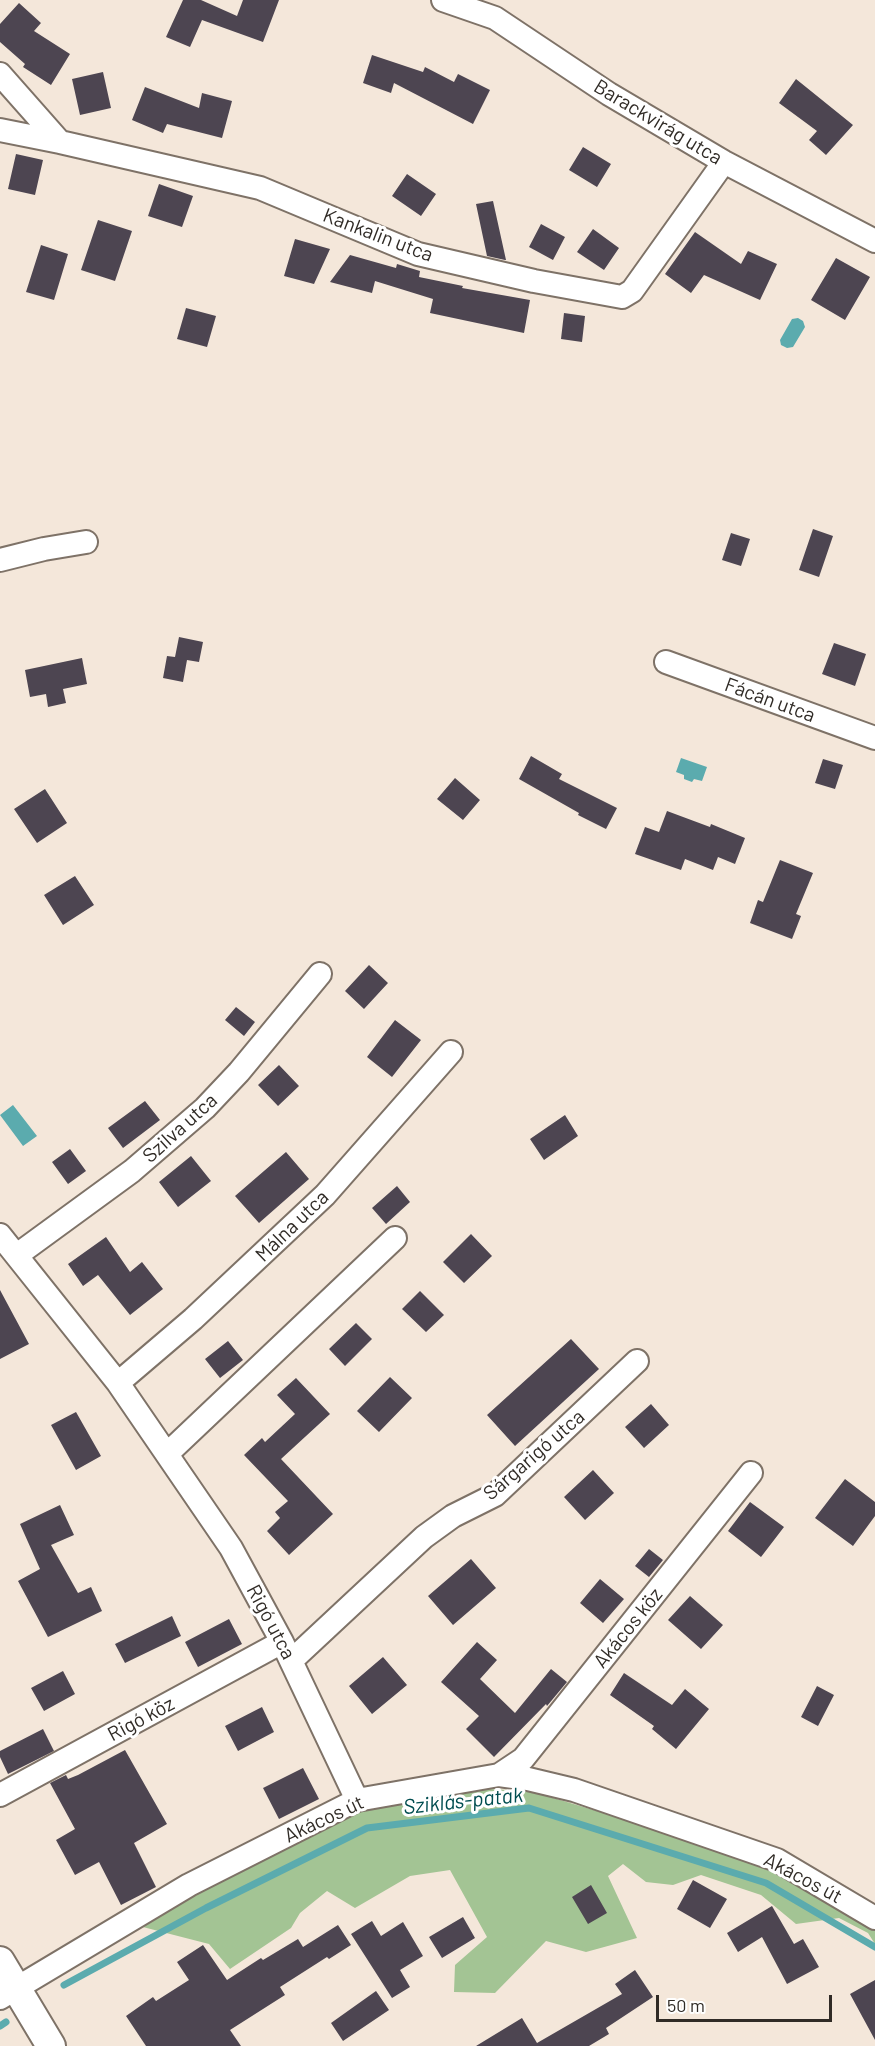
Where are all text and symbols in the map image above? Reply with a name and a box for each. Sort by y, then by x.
street label: Barackvirág utca [589,74,727,170]
street label: Kankalin utca [320,203,436,267]
street label: Fácán utca [722,673,818,727]
street label: Szilva utca [138,1088,222,1168]
street label: Málna utca [250,1185,334,1267]
street label: Sárgarigó utca [479,1405,589,1505]
street label: Rigó utca [241,1581,301,1663]
street label: Akácos köz [588,1583,668,1673]
street label: Rigó köz [104,1691,178,1747]
water label: Sziklás-patak [402,1782,524,1820]
street label: Akácos út [280,1790,368,1848]
street label: Akácos út [760,1847,846,1909]
scale bar [659,1983,834,2021]
text: 50 m [667,1994,705,2016]

